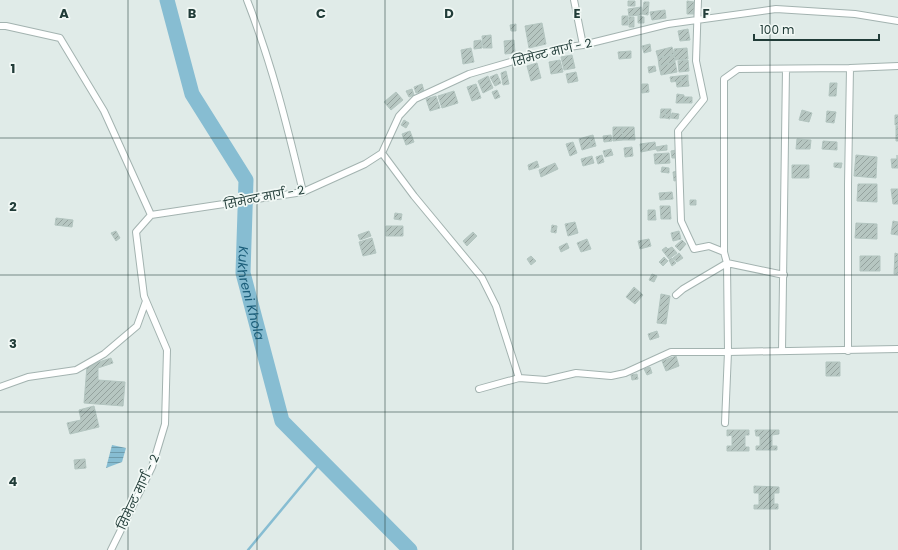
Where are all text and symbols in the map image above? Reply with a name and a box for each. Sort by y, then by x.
text: A [59,4,69,23]
text: B [188,4,197,23]
text: C [316,4,326,23]
text: D [444,4,454,23]
text: E [573,4,581,23]
text: F [702,4,710,23]
scale bar [754,16,879,42]
text: 100 m [760,21,794,38]
street label: सिमेन्ट मार्ग - 2 [509,34,594,70]
text: 1 [11,59,15,78]
street label: सिमेन्ट मार्ग - 2 [221,181,306,213]
text: 2 [9,197,17,216]
water label: Kukhreni Khola [233,246,270,342]
text: 3 [9,334,17,353]
street label: सिमेन्ट मार्ग - 2 [113,451,163,533]
text: 4 [9,472,18,491]

